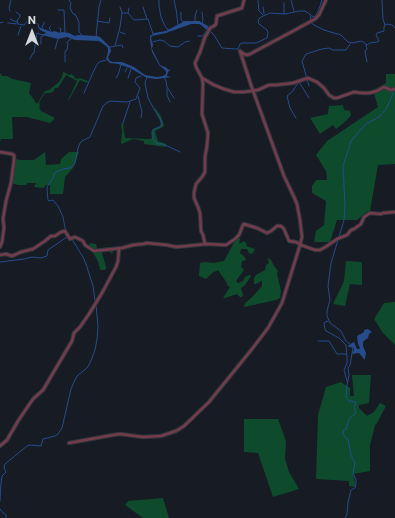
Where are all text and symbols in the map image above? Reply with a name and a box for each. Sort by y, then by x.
north arrow [12,12,52,52]
text: N [28,13,36,26]

